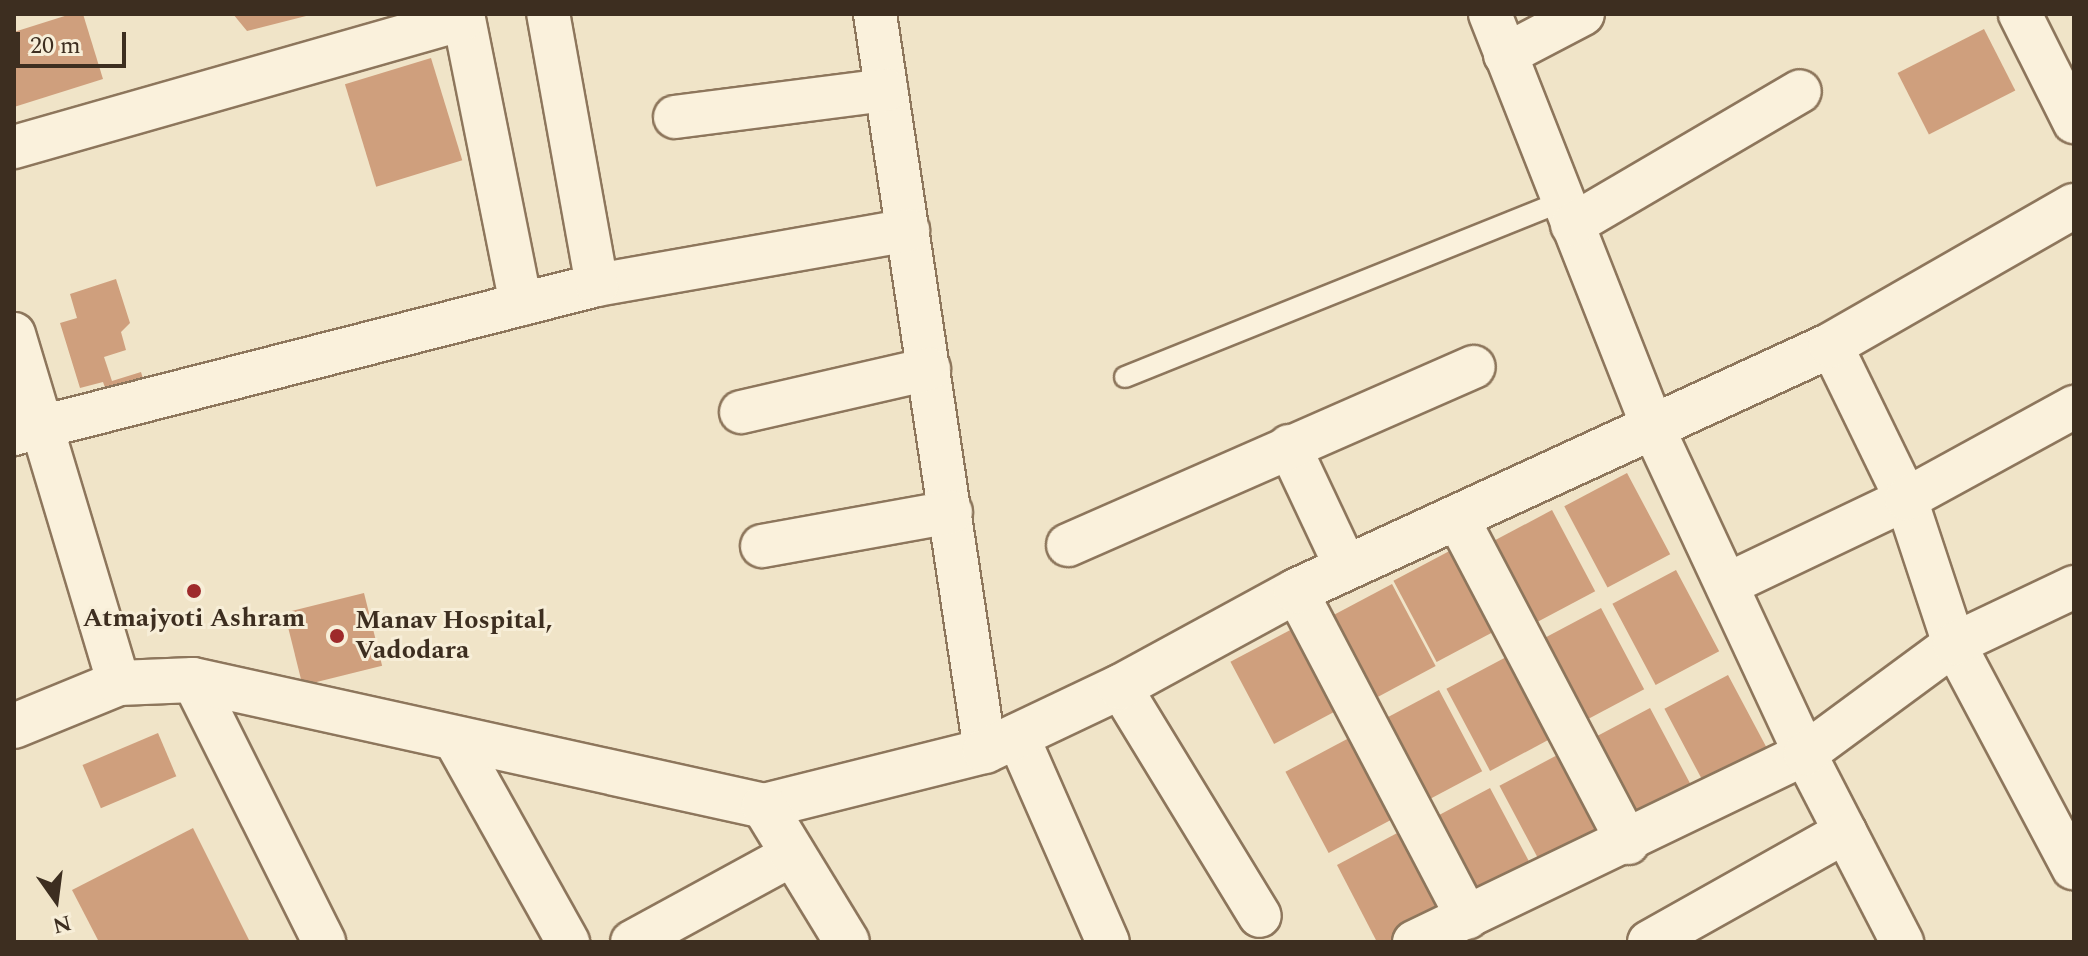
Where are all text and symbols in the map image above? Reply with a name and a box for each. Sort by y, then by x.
scale bar [20,16,130,66]
text: 20 m [30,28,81,64]
marker: Atmajyoti Ashram [185,582,203,600]
place label: Atmajyoti Ashram [83,603,305,635]
place label: Manav Hospital, Vadodara [355,605,553,666]
marker: Manav Hospital, Vadodara [326,625,348,647]
north arrow [16,860,96,940]
text: N [49,906,75,942]

